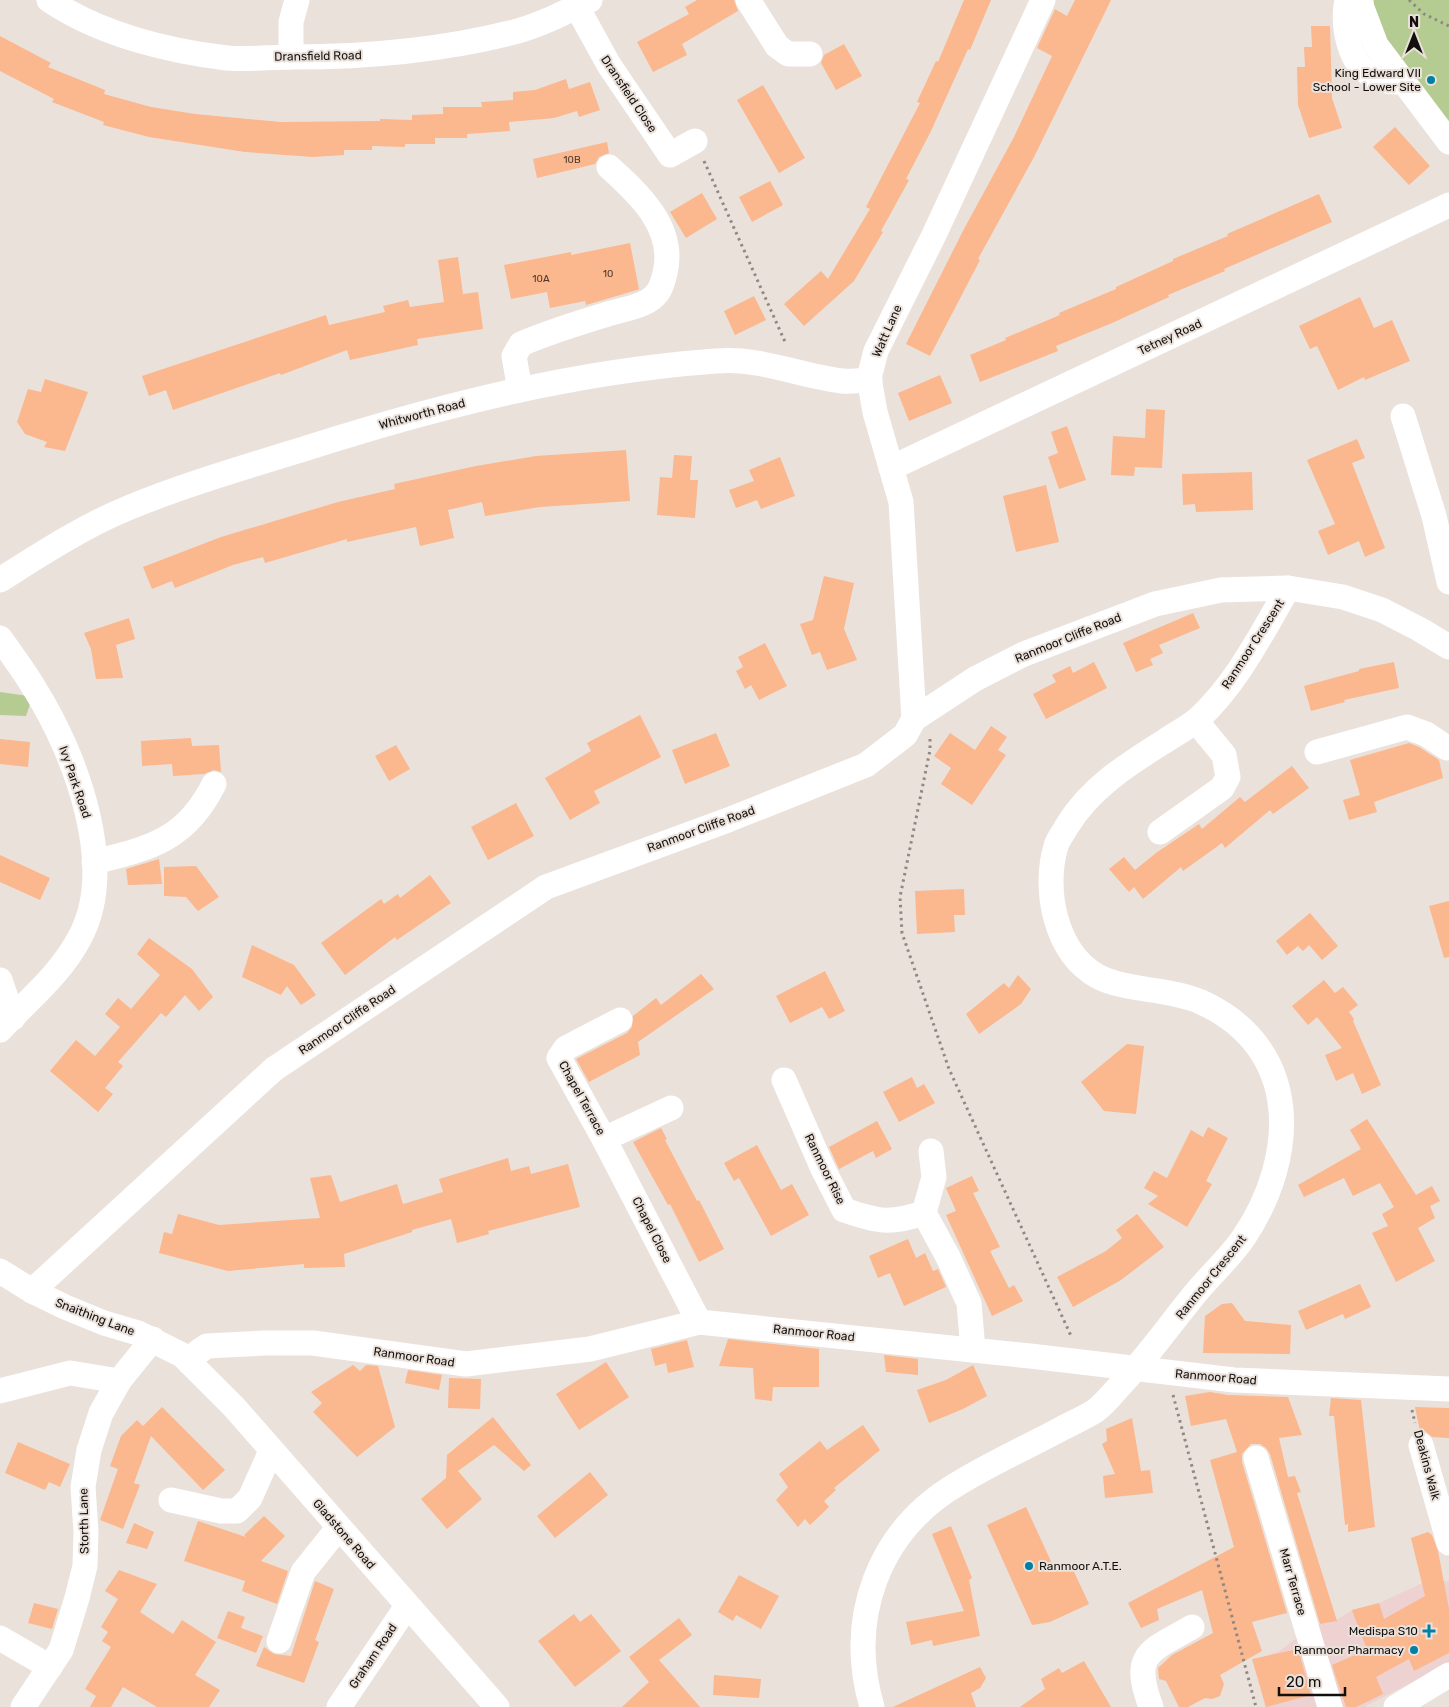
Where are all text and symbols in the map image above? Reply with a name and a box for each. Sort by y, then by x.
north arrow [1389,10,1439,60]
text: N [1409,14,1419,31]
street label: Dransfield Road [274,48,362,64]
street label: Dransfield Close [598,53,660,135]
place label: King Edward VII School - Lower Site [1313,66,1421,94]
marker: King Edward VII School - Lower Site [1425,74,1437,86]
house number: 10B [563,154,581,166]
house number: 10 [603,268,613,280]
house number: 10A [532,273,550,285]
street label: Watt Lane [869,303,905,359]
street label: Tetney Road [1136,316,1204,358]
street label: Whitworth Road [377,396,467,432]
street label: Ranmoor Crescent [1219,596,1287,691]
street label: Ranmoor Cliffe Road [1013,610,1123,666]
street label: Ivy Park Road [56,744,94,820]
street label: Ranmoor Cliffe Road [645,803,757,855]
street label: Ranmoor Cliffe Road [296,982,398,1058]
street label: Chapel Terrace [556,1058,608,1138]
street label: Ranmoor Rise [802,1131,848,1207]
street label: Chapel Close [629,1195,675,1266]
street label: Ranmoor Crescent [1173,1232,1249,1322]
street label: Snaithing Lane [53,1295,137,1339]
street label: Ranmoor Road [773,1322,855,1344]
street label: Ranmoor Road [372,1344,456,1370]
street label: Ranmoor Road [1175,1366,1257,1388]
street label: Deakins Walk [1411,1428,1443,1502]
street label: Storth Lane [76,1488,92,1554]
street label: Gladstone Road [310,1496,378,1572]
street label: Marr Terrace [1277,1547,1309,1617]
place label: Ranmoor A.T.E. [1039,1559,1122,1573]
marker: Ranmoor A.T.E. [1023,1560,1035,1572]
street label: Graham Road [346,1621,400,1691]
place label: Medispa S10 [1349,1624,1418,1638]
marker: Medispa S10 [1422,1624,1436,1638]
place label: Ranmoor Pharmacy [1294,1643,1404,1657]
marker: Ranmoor Pharmacy [1408,1644,1420,1656]
scale bar [1279,1664,1345,1696]
text: 20 m [1286,1673,1321,1691]

